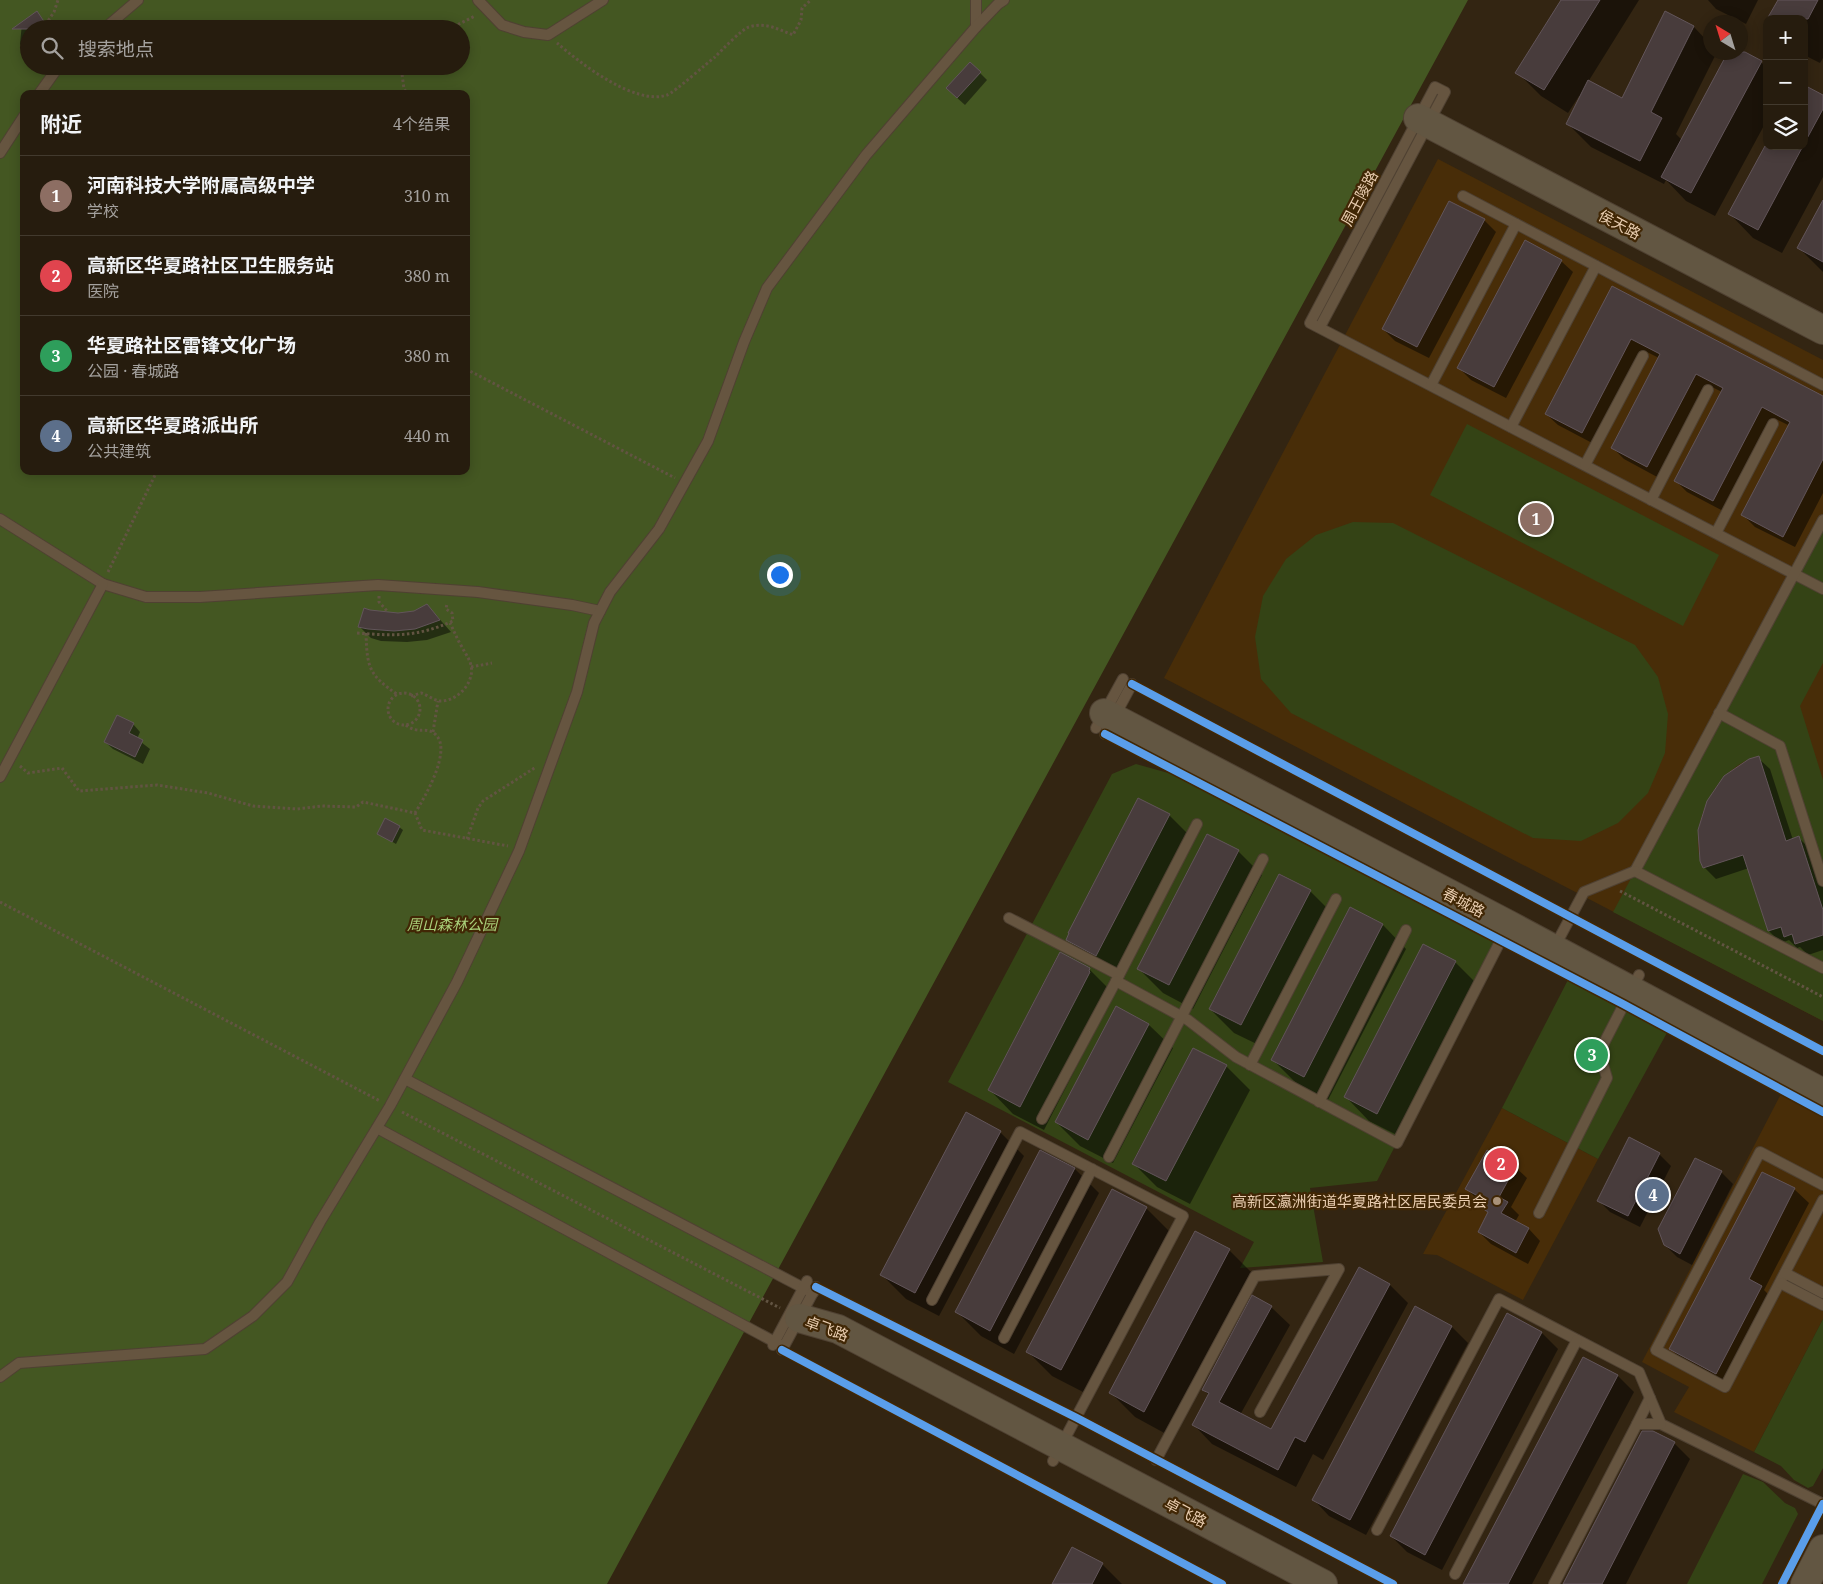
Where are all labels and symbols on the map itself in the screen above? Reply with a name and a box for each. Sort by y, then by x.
north arrow [1703,15,1748,60]
street label: 周王陵路 [1336,167,1382,229]
street label: 侯天路 [1595,205,1645,243]
pin: 1 [1520,500,1552,538]
your location [767,562,793,588]
street label: 春城路 [1439,883,1489,921]
park label: 周山森林公园 [407,914,499,934]
pin: 3 [1576,1036,1608,1074]
pin: 2 [1485,1145,1517,1183]
pin: 4 [1637,1176,1669,1214]
place label: 高新区瀛洲街道华夏路社区居民委员会 [1232,1191,1487,1211]
marker: 高新区瀛洲街道华夏路社区居民委员会 [1491,1195,1503,1207]
street label: 卓飞路 [802,1311,852,1345]
street label: 卓飞路 [1161,1493,1211,1531]

